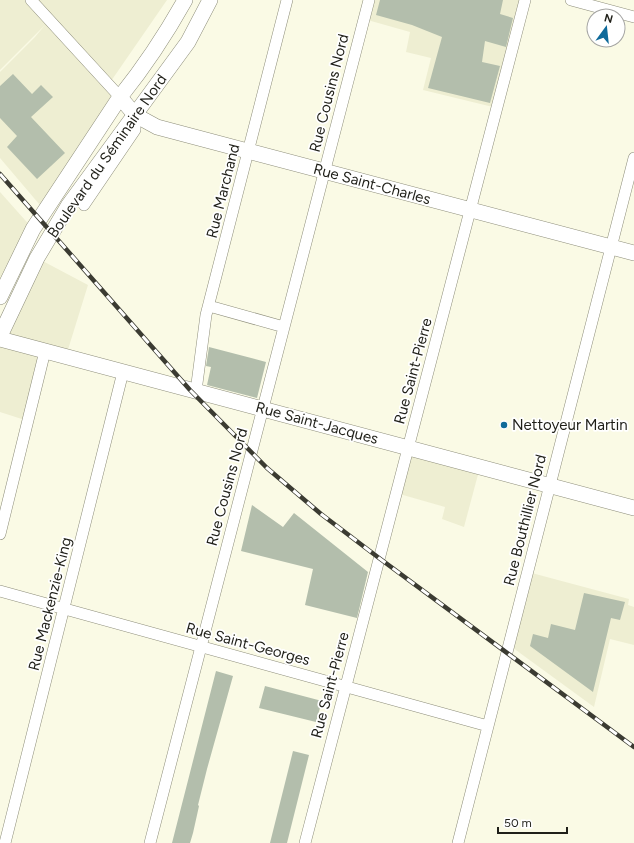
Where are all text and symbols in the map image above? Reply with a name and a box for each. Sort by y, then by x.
north arrow [586,8,626,48]
text: N [603,11,614,26]
street label: Rue Cousins Nord [306,32,352,154]
street label: Boulevard du Séminaire Nord [44,71,170,241]
street label: Rue Marchand [203,142,243,240]
street label: Rue Saint-Charles [311,160,433,208]
street label: Rue Saint-Pierre [390,316,436,426]
street label: Rue Saint-Jacques [254,398,380,448]
place label: Nettoyeur Martin [512,416,628,434]
marker: Nettoyeur Martin [499,420,509,430]
street label: Rue Cousins Nord [203,426,251,548]
street label: Rue Bouthillier Nord [500,453,550,587]
street label: Rue Mackenzie-King [25,535,75,673]
street label: Rue Saint-Georges [184,619,312,669]
street label: Rue Saint-Pierre [307,630,353,740]
scale bar [498,809,567,835]
text: 50 m [504,816,532,830]

